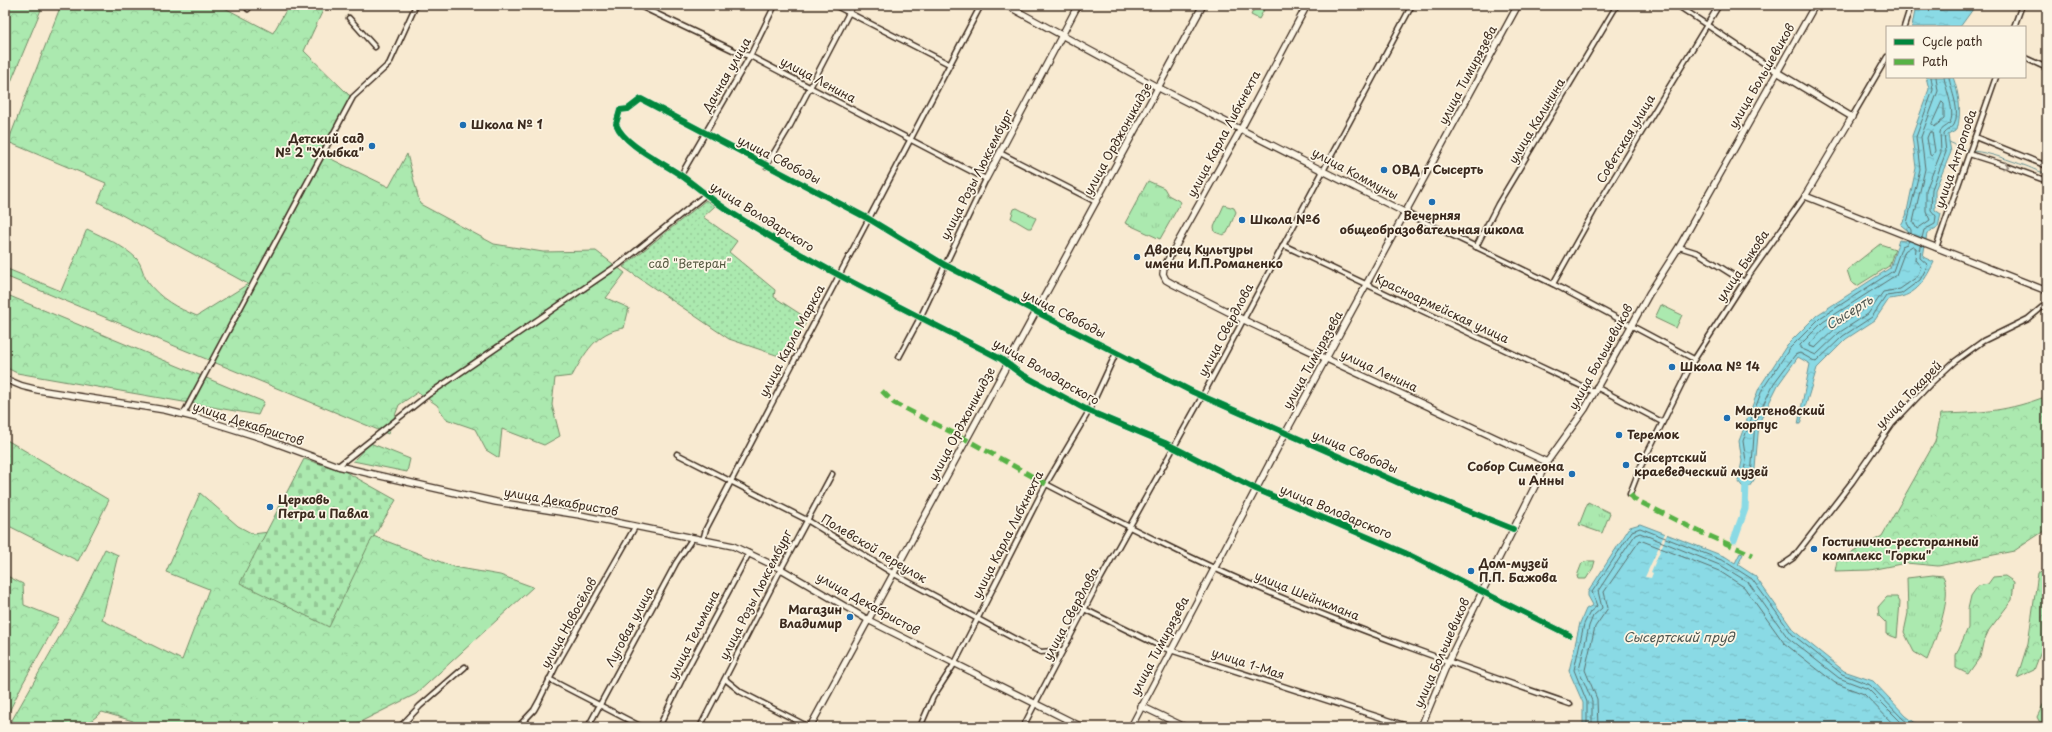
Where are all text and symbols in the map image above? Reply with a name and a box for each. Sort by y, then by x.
street label: улица Большевиков [1724,20,1799,131]
street label: улица Тимирязева [1433,21,1501,127]
legend [1886,26,2026,78]
text: Cycle path [1922,32,1983,50]
street label: Дачная улица [697,33,755,116]
street label: улица Ленина [777,52,860,107]
text: Path [1922,52,1948,70]
street label: улица Карла Либкнехта [1182,67,1264,200]
street label: улица Калинина [1503,74,1569,167]
street label: улица Орджоникидзе [1079,78,1156,198]
street label: Советская улица [1591,90,1659,186]
street label: улица Розы Люксембург [935,106,1017,243]
street label: улица Антропова [1930,106,1981,211]
place label: Школа № 1 [471,115,543,133]
marker: Школа № 1 [458,120,468,130]
place label: Детский сад № 2 "Улыбка" [275,129,364,161]
street label: улица Свободы [735,130,824,188]
marker: Детский сад № 2 "Улыбка" [367,141,377,151]
street label: улица Коммуны [1309,143,1402,203]
place label: ОВД г Сысерть [1392,160,1484,178]
one-way arrow [2002,161,2009,169]
marker: ОВД г Сысерть [1379,165,1389,175]
street label: улица Володарского [707,177,818,256]
marker: Вечерняя общеобразовательная школа [1427,197,1437,207]
place label: Вечерняя общеобразовательная школа [1340,206,1524,238]
place label: Школа №6 [1250,210,1321,228]
marker: Школа №6 [1237,215,1247,225]
street label: улица Быкова [1711,226,1773,305]
place label: Дворец Культуры имени И.П.Романенко [1144,240,1283,272]
marker: Дворец Культуры имени И.П.Романенко [1132,252,1142,262]
park label: сад "Ветеран" [648,254,732,272]
street label: Красноармейская улица [1373,269,1513,347]
street label: улица Свердлова [1193,279,1258,379]
street label: улица Карла Маркса [754,281,829,400]
street label: улица Свободы [1020,284,1109,342]
water label: Сысерть [1821,289,1877,334]
street label: улица Большевиков [1564,300,1637,413]
street label: улица Тимирязева [1278,307,1347,412]
street label: улица Володарского [990,333,1103,409]
street label: улица Ленина [1338,344,1421,396]
street label: улица Токарей [1871,356,1945,432]
place label: Школа № 14 [1680,357,1760,375]
marker: Школа № 14 [1667,362,1677,372]
street label: улица Орджоникидзе [923,363,999,484]
street label: улица Декабристов [191,397,306,449]
place label: Мартеновский корпус [1735,401,1825,433]
marker: Мартеновский корпус [1722,413,1732,423]
street label: улица Свободы [1310,425,1401,477]
place label: Теремок [1627,425,1679,443]
marker: Теремок [1614,430,1624,440]
place label: Сысертский краеведческий музей [1634,448,1768,480]
place label: Собор Симеона и Анны [1467,457,1564,489]
marker: Сысертский краеведческий музей [1621,460,1631,470]
street label: улица Карла Либкнехта [967,467,1047,602]
marker: Собор Симеона и Анны [1567,469,1577,479]
street label: улица Володарского [1278,479,1395,543]
street label: улица Декабристов [503,482,620,520]
place label: Церковь Петра и Павла [278,490,369,522]
marker: Церковь Петра и Павла [265,502,275,512]
street label: Полевской переулок [818,509,932,587]
street label: улица Розы Люксембург [714,526,796,663]
place label: Гостинично-ресторанный комплекс "Горки" [1822,532,1979,564]
marker: Гостинично-ресторанный комплекс "Горки" [1809,544,1819,554]
place label: Дом-музей П.П. Бажова [1478,554,1557,586]
street label: улица Свердлова [1038,563,1103,663]
street label: улица Шейнкмана [1252,566,1363,624]
marker: Дом-музей П.П. Бажова [1466,566,1476,576]
street label: улица Декабристов [814,567,923,639]
street label: улица Новосёлов [536,574,601,671]
street label: Луговая улица [600,583,658,670]
street label: улица Тельмана [663,587,723,682]
street label: улица Тимирязева [1125,592,1193,698]
street label: улица Большевиков [1409,595,1473,710]
place label: Магазин Владимир [779,600,842,632]
marker: Магазин Владимир [845,612,855,622]
water label: Сысертский пруд [1624,627,1736,646]
street label: улица 1-Мая [1210,643,1287,683]

